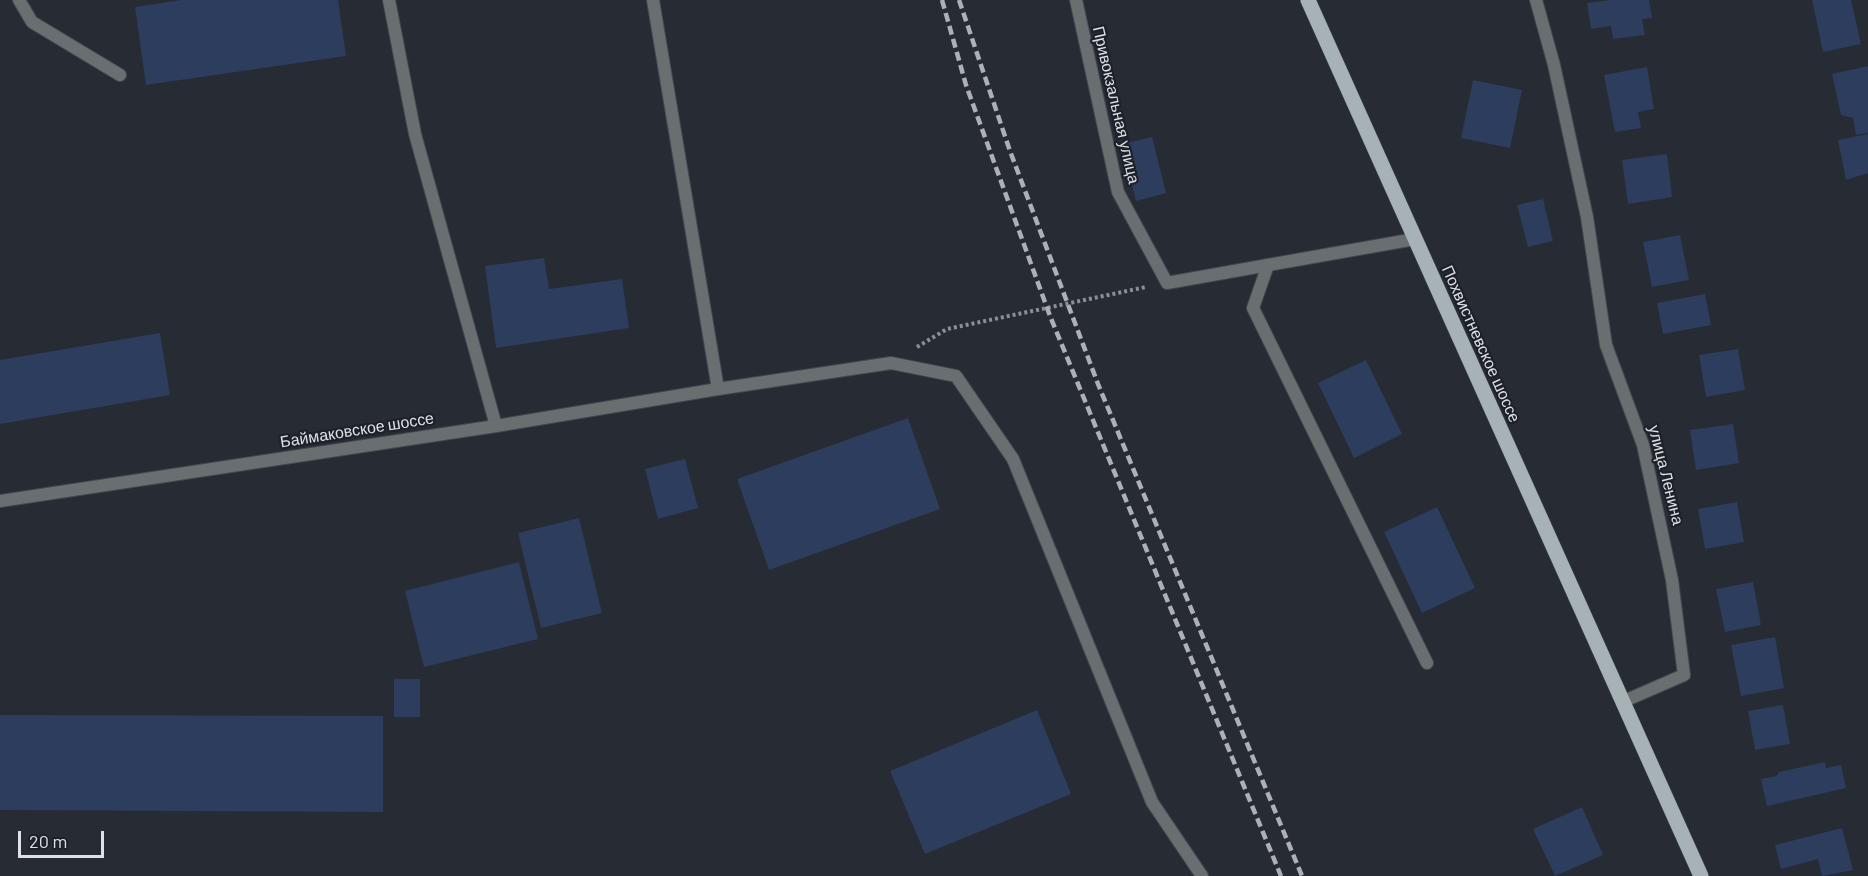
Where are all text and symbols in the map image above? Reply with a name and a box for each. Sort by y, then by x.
street label: Привокзальная улица [1089,24,1143,186]
street label: Похвистневское шоссе [1438,263,1524,425]
street label: Баймаковское шоссе [279,408,435,452]
street label: улица Ленина [1644,423,1688,527]
scale bar [21,819,106,857]
text: 20 m [29,830,67,852]

